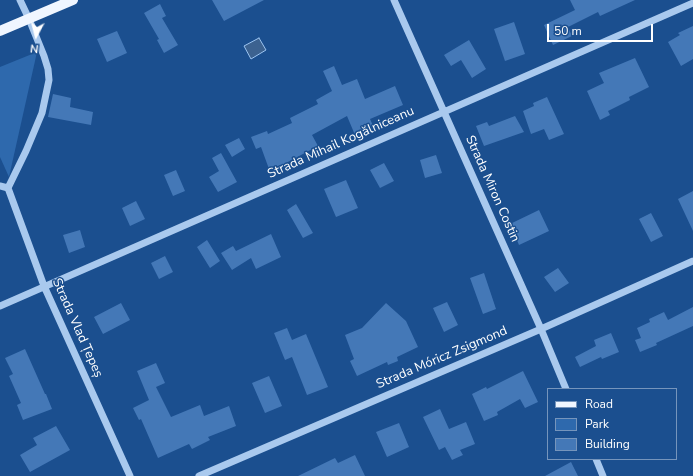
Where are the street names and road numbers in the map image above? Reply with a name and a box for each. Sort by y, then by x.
street label: Strada Mihail Kogălniceanu [265,104,417,182]
street label: Strada Miron Costin [461,133,523,245]
street label: Strada Vlad Țepeș [48,276,106,380]
street label: Strada Móricz Zsigmond [374,323,510,393]

